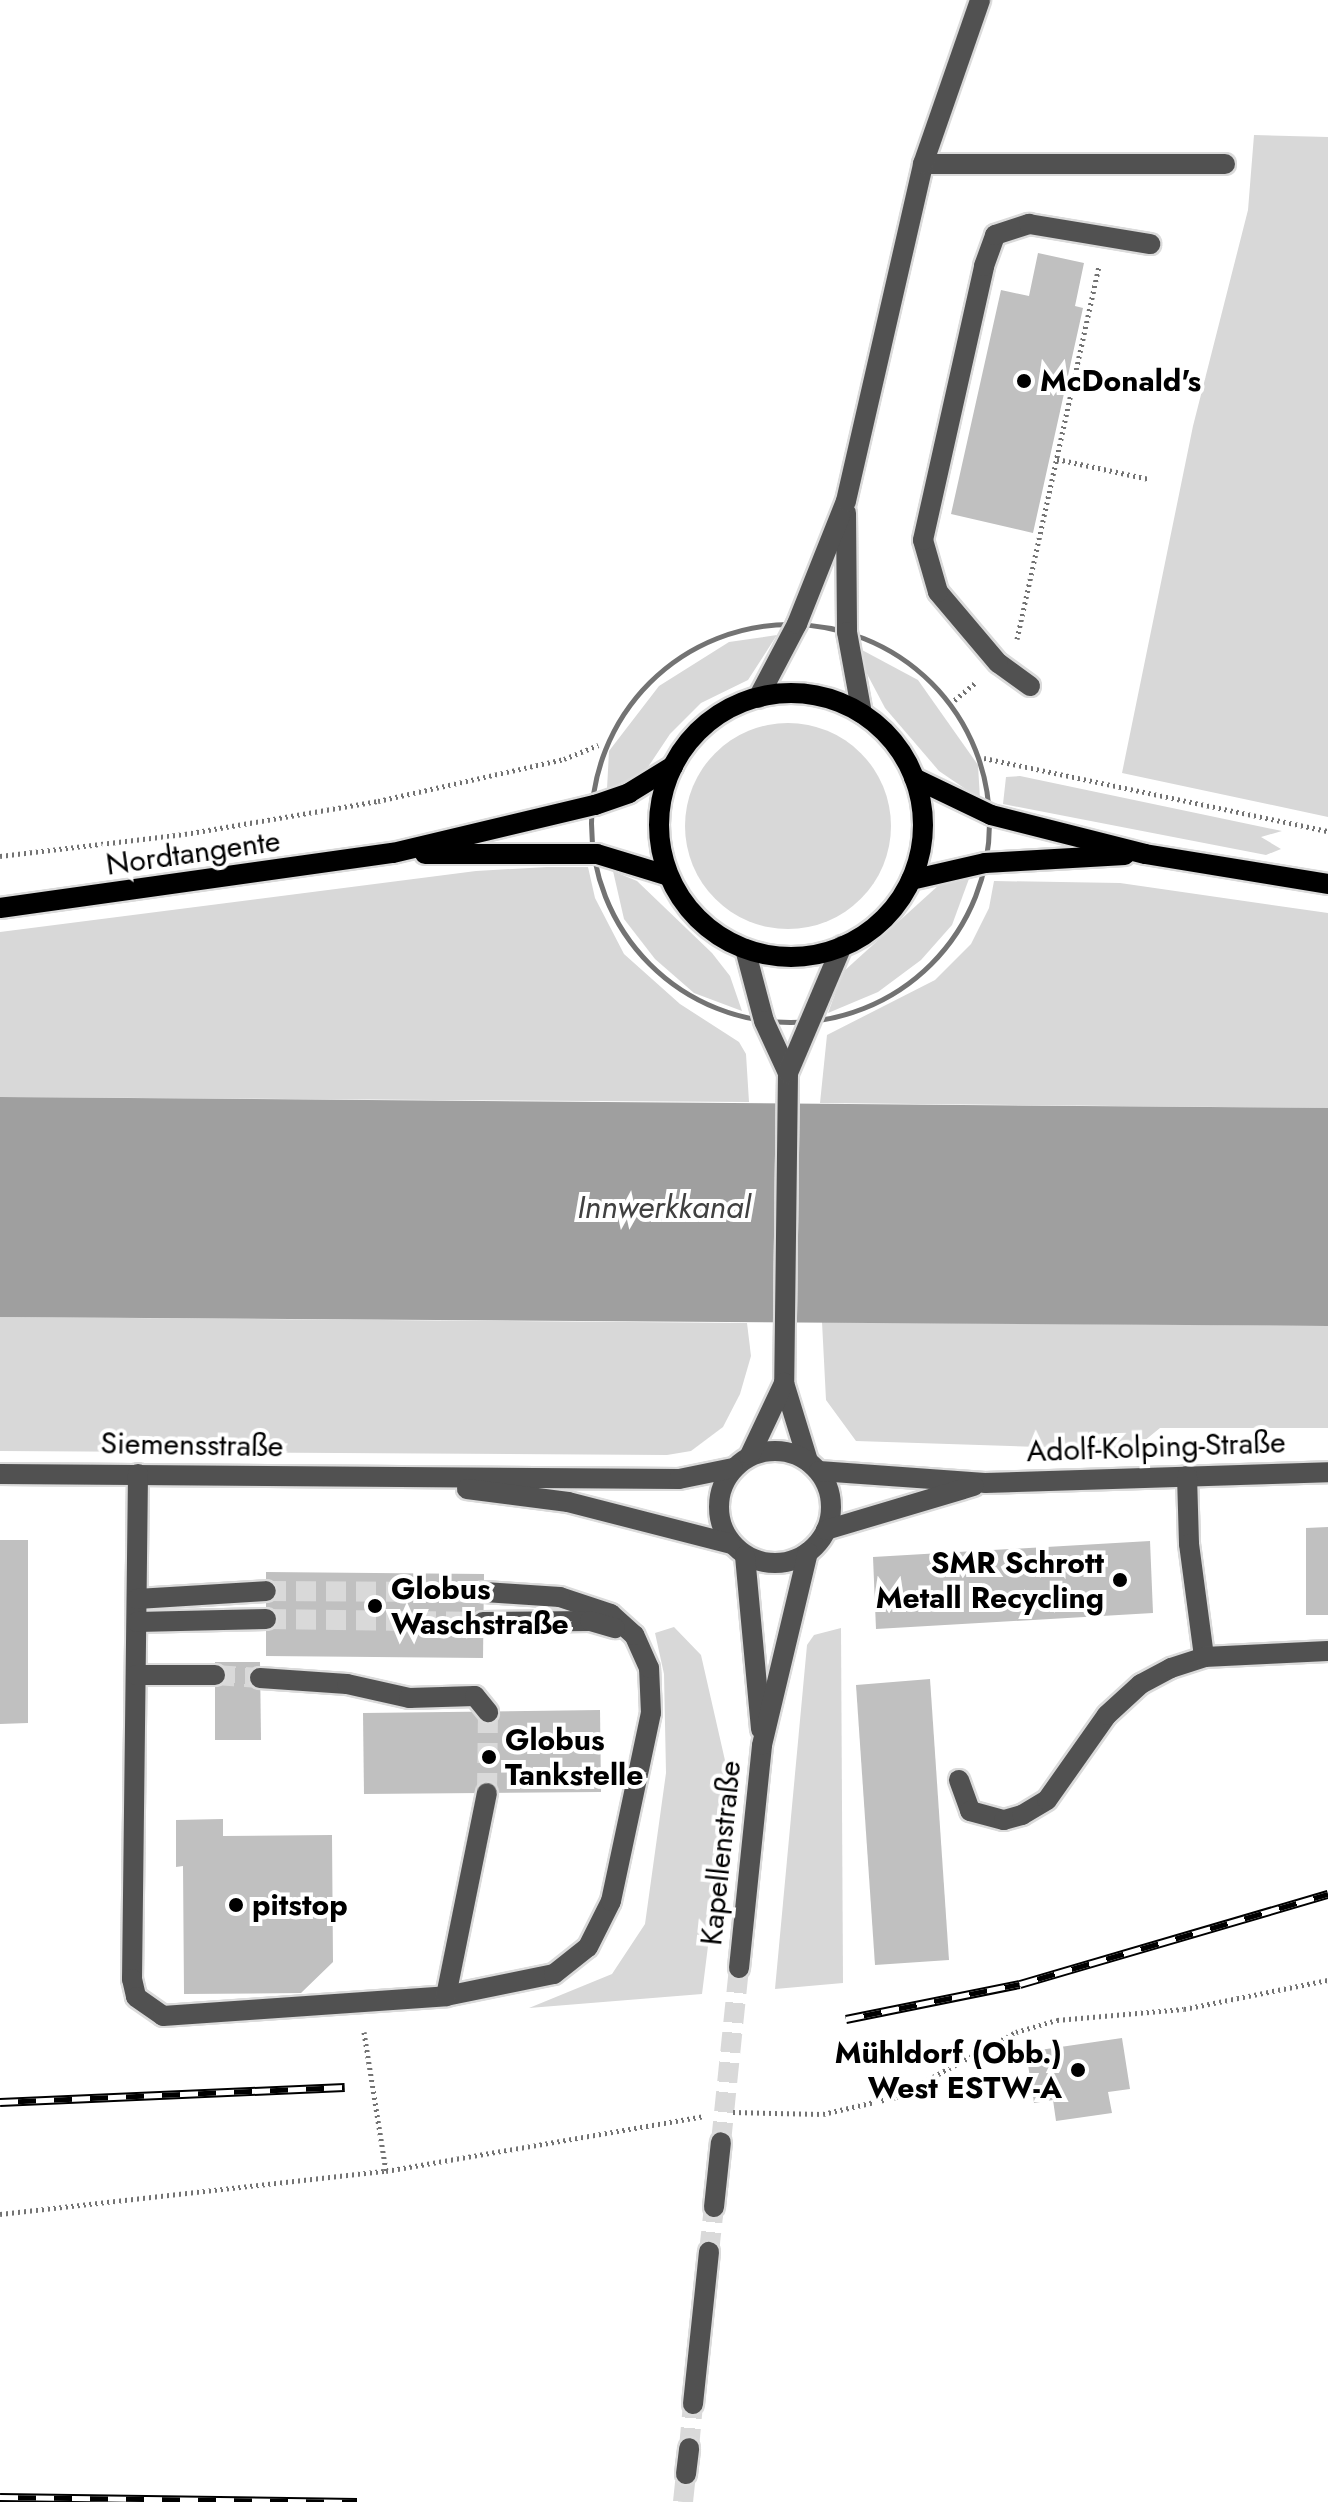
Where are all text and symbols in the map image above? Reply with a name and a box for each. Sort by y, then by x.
place label: McDonald's [1040,363,1201,399]
marker: McDonald's [1015,372,1033,390]
street label: Nordtangente [104,823,282,883]
water label: Innwerkkanal [577,1188,751,1226]
street label: Adolf-Kolping-Straße [1026,1424,1286,1470]
street label: Siemensstraße [100,1425,284,1465]
place label: SMR Schrott Metall Recycling [876,1545,1104,1616]
place label: Globus Waschstraße [391,1571,569,1642]
marker: SMR Schrott Metall Recycling [1111,1571,1129,1589]
marker: Globus Waschstraße [366,1597,384,1615]
place label: Globus Tankstelle [505,1722,643,1792]
marker: Globus Tankstelle [480,1748,498,1766]
street label: Kapellenstraße [693,1759,749,1947]
place label: pitstop [252,1887,348,1923]
marker: pitstop [227,1896,245,1914]
place label: Mühldorf (Obb.) West ESTW-A [835,2035,1062,2106]
marker: Mühldorf (Obb.) West ESTW-A [1069,2061,1087,2079]

